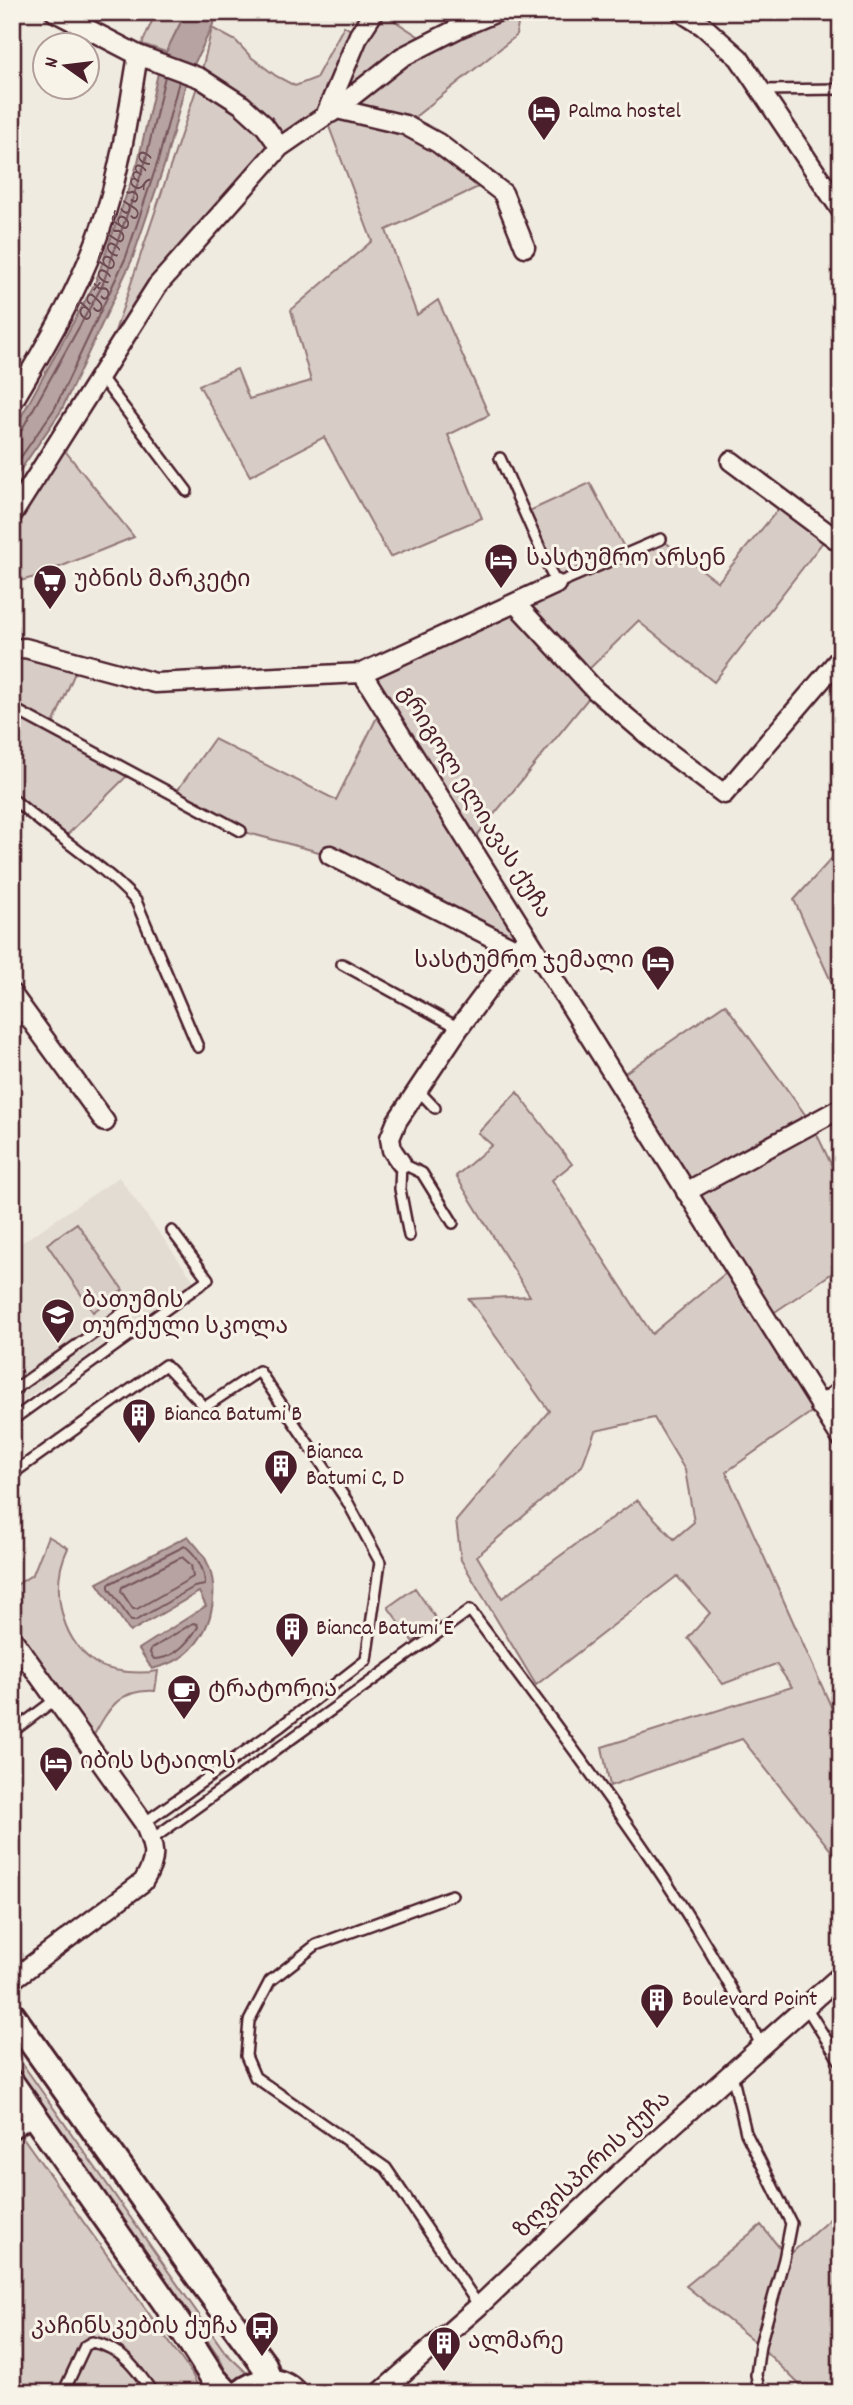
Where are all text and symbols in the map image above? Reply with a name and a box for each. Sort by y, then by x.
north arrow [32,32,102,102]
text: N [39,55,67,71]
hotel icon: Palma hostel [525,93,563,142]
place label: Palma hostel [568,96,682,129]
water label: მეჯინისწყალი [68,148,164,329]
hotel icon: სასტუმრო არსენ [482,541,520,590]
place label: სასტუმრო არსენ [526,544,726,577]
supermarket icon: უბნის მარკეტი [31,562,69,611]
place label: უბნის მარკეტი [74,565,251,598]
street label: გრიგოლ ელიავას ქუჩა [388,680,558,926]
hotel icon: სასტუმრო ჯემალი [639,943,677,992]
place label: სასტუმრო ჯემალი [414,946,634,979]
place label: ბათუმის თურქული სკოლა [82,1286,288,1345]
school or university icon: ბათუმის თურქული სკოლა [39,1296,77,1345]
building icon: Bianca Batumi B [120,1396,158,1445]
place label: Bianca Batumi B [164,1399,302,1432]
place label: Bianca Batumi C, D [306,1437,404,1496]
building icon: Bianca Batumi C, D [262,1447,300,1496]
building icon: Bianca Batumi E [273,1610,311,1659]
place label: Bianca Batumi E [316,1613,454,1646]
cafe icon: ტრატორია [165,1672,203,1721]
place label: ტრატორია [208,1675,337,1708]
hotel icon: იბის სტაილს [37,1744,75,1793]
place label: იბის სტაილს [80,1747,236,1780]
building icon: Boulevard Point [638,1981,676,2030]
place label: Boulevard Point [682,1984,818,2017]
street label: ზღვისპირის ქუჩა [508,2084,680,2248]
bus stop icon: კაჩინსკების ქუჩა [243,2309,281,2358]
place label: კაჩინსკების ქუჩა [31,2312,238,2345]
building icon: ალმარე [425,2324,463,2373]
place label: ალმარე [468,2327,564,2360]

